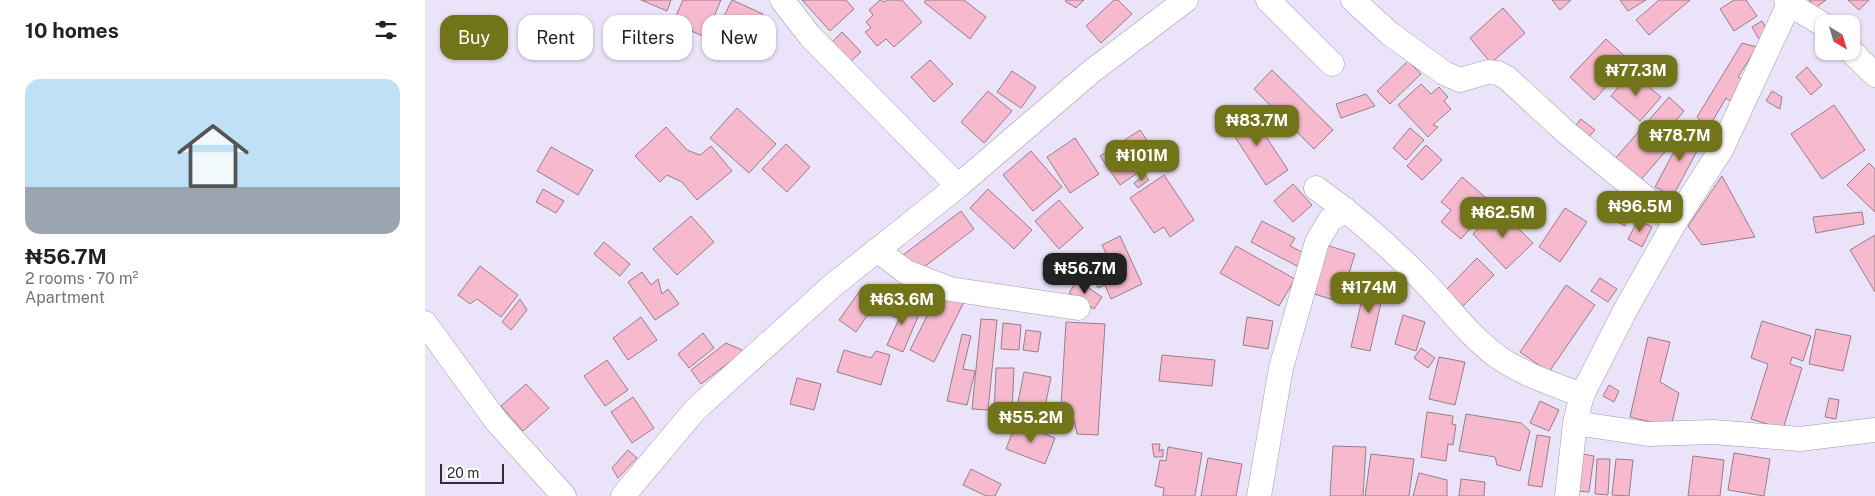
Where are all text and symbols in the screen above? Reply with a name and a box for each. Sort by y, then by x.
chip: Buy [440,15,508,60]
chip: Rent [518,15,593,60]
chip: Filters [603,15,692,60]
chip: New [702,15,776,60]
north arrow [1815,15,1860,60]
map controls [1815,15,1860,60]
icon: filters [372,16,400,44]
text: 10 homes [25,18,119,43]
pin: ₦77.3M [1595,54,1677,97]
text: ₦77.3M [1605,61,1667,80]
pin: ₦83.7M [1216,104,1298,147]
icon: home [168,111,258,201]
text: ₦83.7M [1226,111,1288,130]
pin: ₦78.7M [1639,120,1721,162]
text: ₦78.7M [1649,126,1711,145]
pin: ₦101M [1107,140,1177,182]
text: ₦101M [1116,146,1168,165]
pin: ₦96.5M [1599,190,1681,233]
pin: ₦62.5M [1462,196,1544,239]
text: ₦96.5M [1608,197,1672,216]
text: ₦62.5M [1471,203,1535,222]
text: ₦56.7M [25,244,107,269]
pin: ₦56.7M [1044,252,1126,295]
text: ₦56.7M [1054,259,1116,278]
text: 2 rooms · 70 m² [25,269,138,288]
pin: ₦174M [1334,272,1404,314]
text: ₦174M [1341,278,1397,297]
pin: ₦63.6M [861,284,943,326]
text: Apartment [25,288,105,307]
text: ₦63.6M [870,290,934,309]
pin: ₦55.2M [990,402,1072,444]
text: ₦55.2M [999,408,1063,427]
scale bar [440,461,504,484]
text: 20 m [447,465,479,481]

